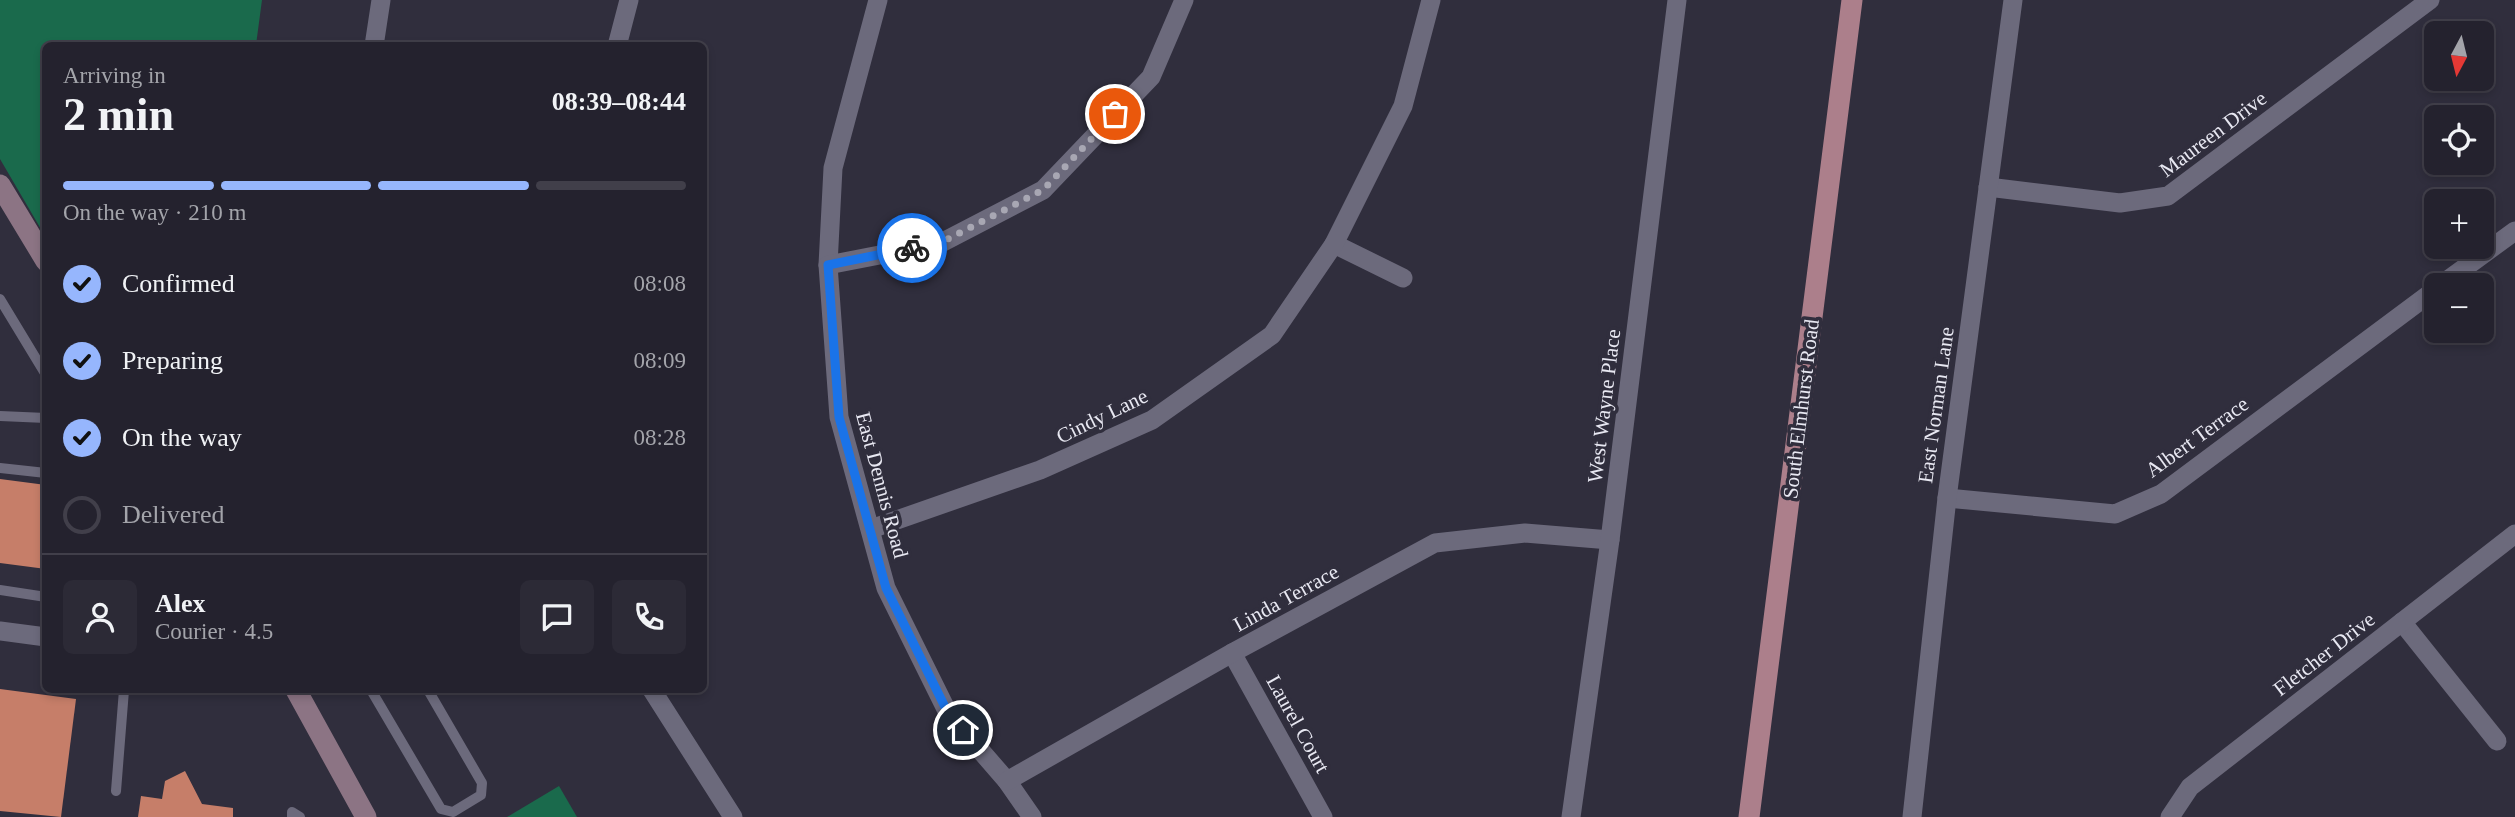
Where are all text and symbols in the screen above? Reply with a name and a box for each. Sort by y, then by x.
north arrow [2424,21,2494,91]
map controls [2424,21,2494,343]
text: Arriving in [63,63,166,88]
pin [1085,84,1145,144]
street label: Maureen Drive [2155,86,2271,182]
text: 08:39–08:44 [552,87,686,116]
text: 2 min [63,89,174,140]
icon: bag [1096,95,1134,133]
button: locate [2424,105,2494,175]
button: + [2424,189,2494,259]
text: On the way · 210 m [63,200,246,225]
courier [877,213,947,283]
icon: bike [893,229,931,267]
icon: check [63,265,101,303]
text: Confirmed [122,269,235,298]
text: 08:08 [634,271,686,296]
button: − [2424,273,2494,343]
street label: South Elmhurst Road [1778,317,1824,500]
street label: East Norman Lane [1913,325,1959,485]
street label: West Wayne Place [1583,328,1625,484]
icon: check [63,342,101,380]
text: Preparing [122,346,223,375]
text: 08:09 [634,348,686,373]
street label: Cindy Lane [1052,384,1152,448]
street label: Albert Terrace [2141,392,2253,482]
street label: East Dennis Road [851,409,913,561]
icon: check [63,419,101,457]
text: On the way [122,423,242,452]
text: 08:28 [634,425,686,450]
text: Delivered [122,500,225,529]
street label: Linda Terrace [1229,559,1343,637]
button: person [63,580,137,654]
button: chat [520,580,594,654]
button: phone [612,580,686,654]
text: Alex [155,589,206,618]
street label: Fletcher Drive [2269,607,2379,701]
text: Courier · 4.5 [155,619,273,644]
street label: Laurel Court [1261,671,1335,777]
pin [933,700,993,760]
icon: home [944,711,982,749]

